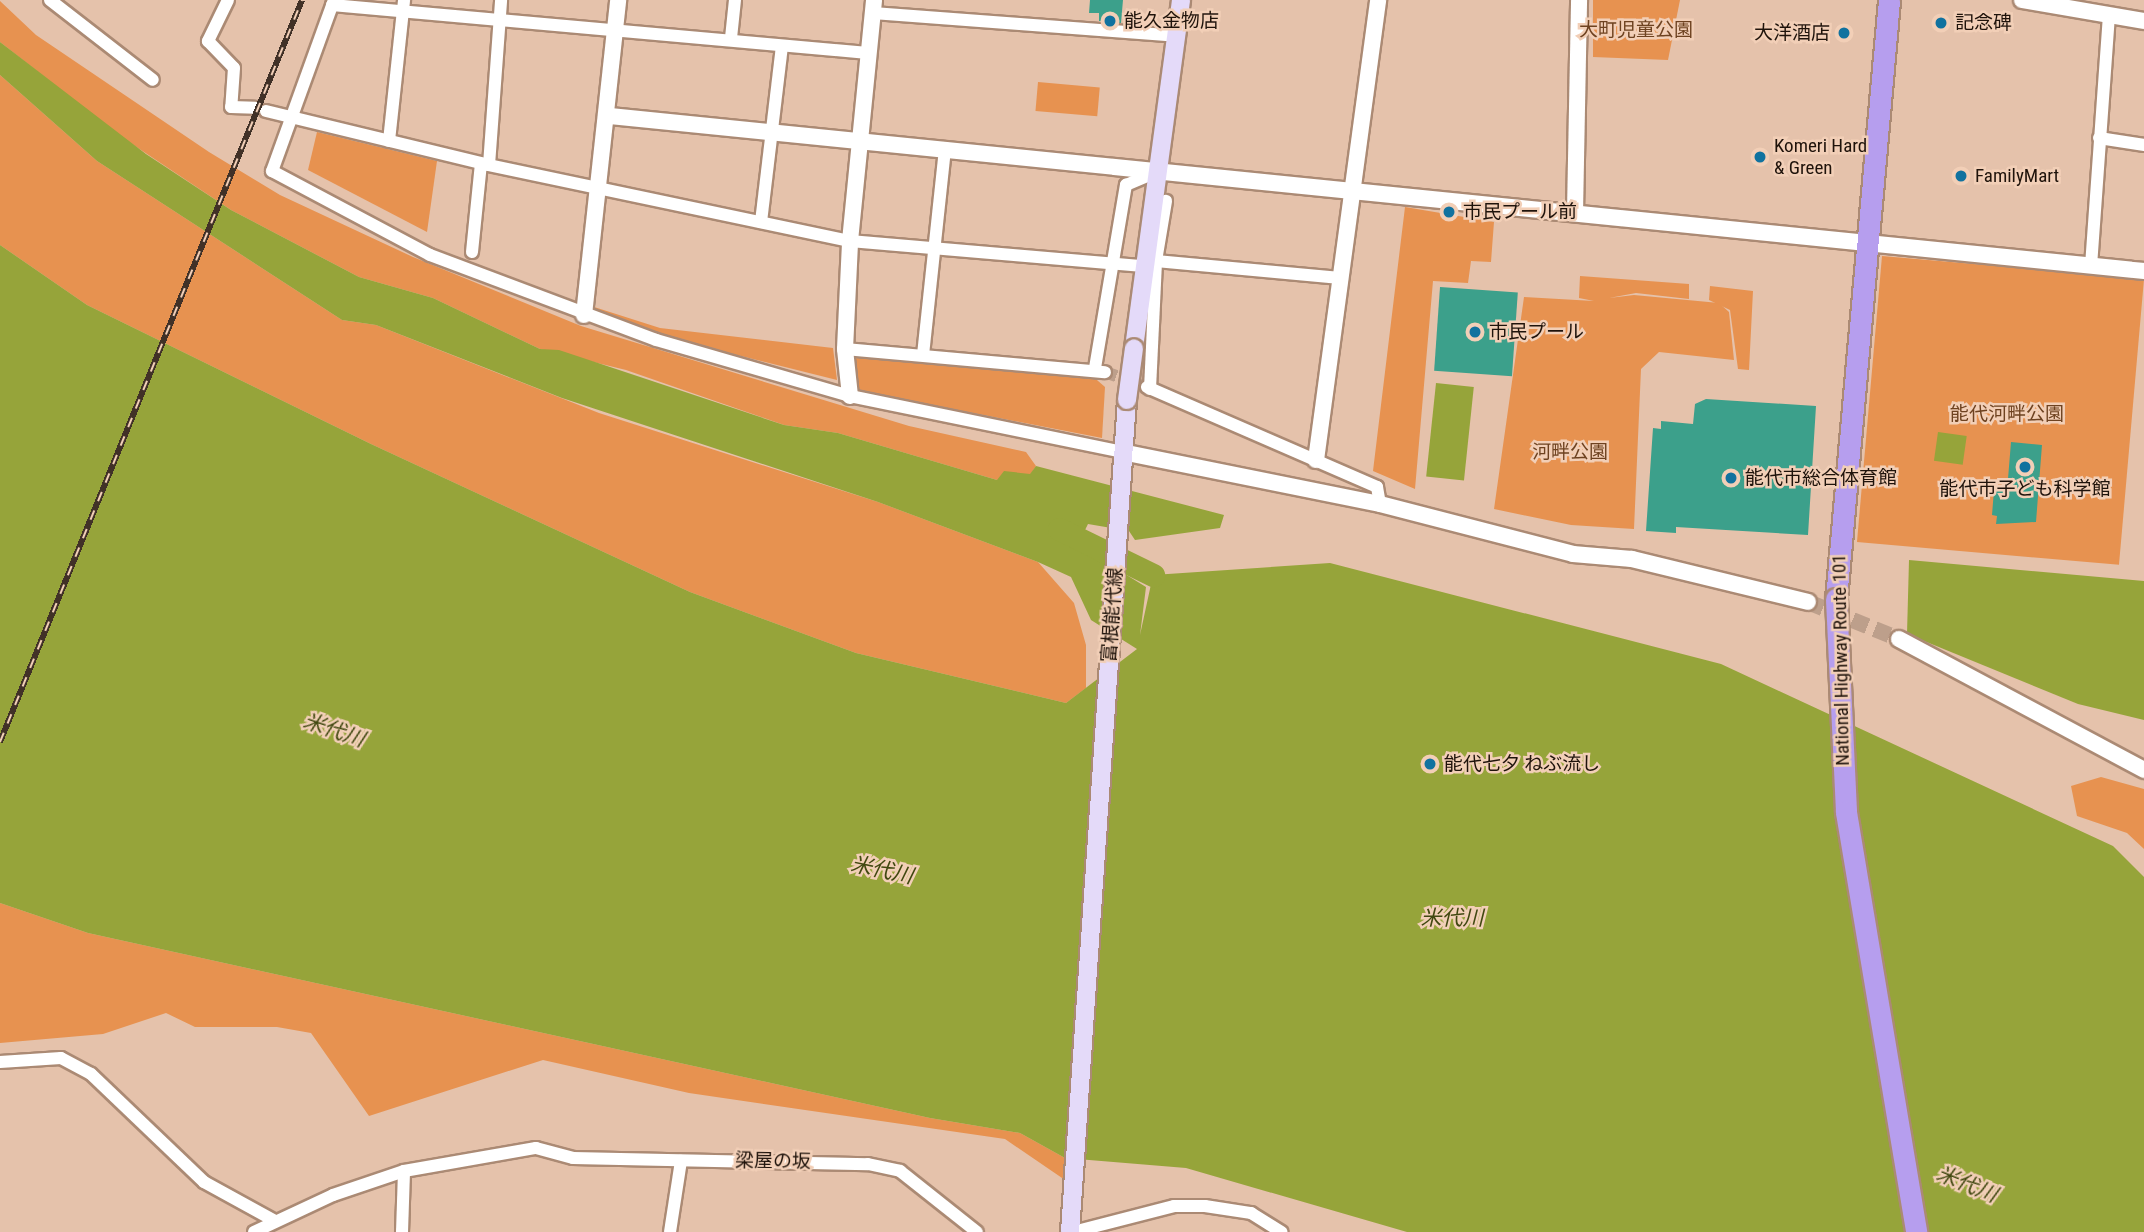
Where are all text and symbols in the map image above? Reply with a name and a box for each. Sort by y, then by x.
place label: 能久金物店 [1124,10,1219,32]
place label: 記念碑 [1955,12,2012,34]
marker: 能久金物店 [1102,13,1118,29]
marker: 記念碑 [1933,15,1949,31]
park label: 大町児童公園 [1579,19,1693,41]
place label: 大洋酒店 [1754,22,1830,44]
marker: 大洋酒店 [1836,25,1852,41]
place label: Komeri Hard & Green [1774,135,1867,179]
marker: Komeri Hard & Green [1752,149,1768,165]
place label: FamilyMart [1975,165,2059,187]
marker: FamilyMart [1953,168,1969,184]
place label: 市民プール前 [1463,201,1577,223]
marker: 市民プール前 [1441,204,1457,220]
place label: 市民プール [1489,321,1584,343]
marker: 市民プール [1467,324,1483,340]
park label: 能代河畔公園 [1950,403,2064,425]
park label: 河畔公園 [1532,441,1608,463]
marker: 能代市子ども科学館 [2017,459,2033,475]
place label: 能代市総合体育館 [1745,467,1897,489]
marker: 能代市総合体育館 [1723,470,1739,486]
place label: 能代市子ども科学館 [1940,478,2110,500]
street label: National Highway Route 101 [1828,554,1854,766]
street label: 富根能代線 [1097,567,1127,663]
water label: 米代川 [300,708,368,752]
place label: 能代七夕 ねぶ流し [1444,753,1600,775]
marker: 能代七夕 ねぶ流し [1422,756,1438,772]
water label: 米代川 [849,851,915,889]
water label: 米代川 [1421,905,1483,931]
street label: 梁屋の坂 [735,1149,811,1173]
water label: 米代川 [1933,1161,2001,1207]

